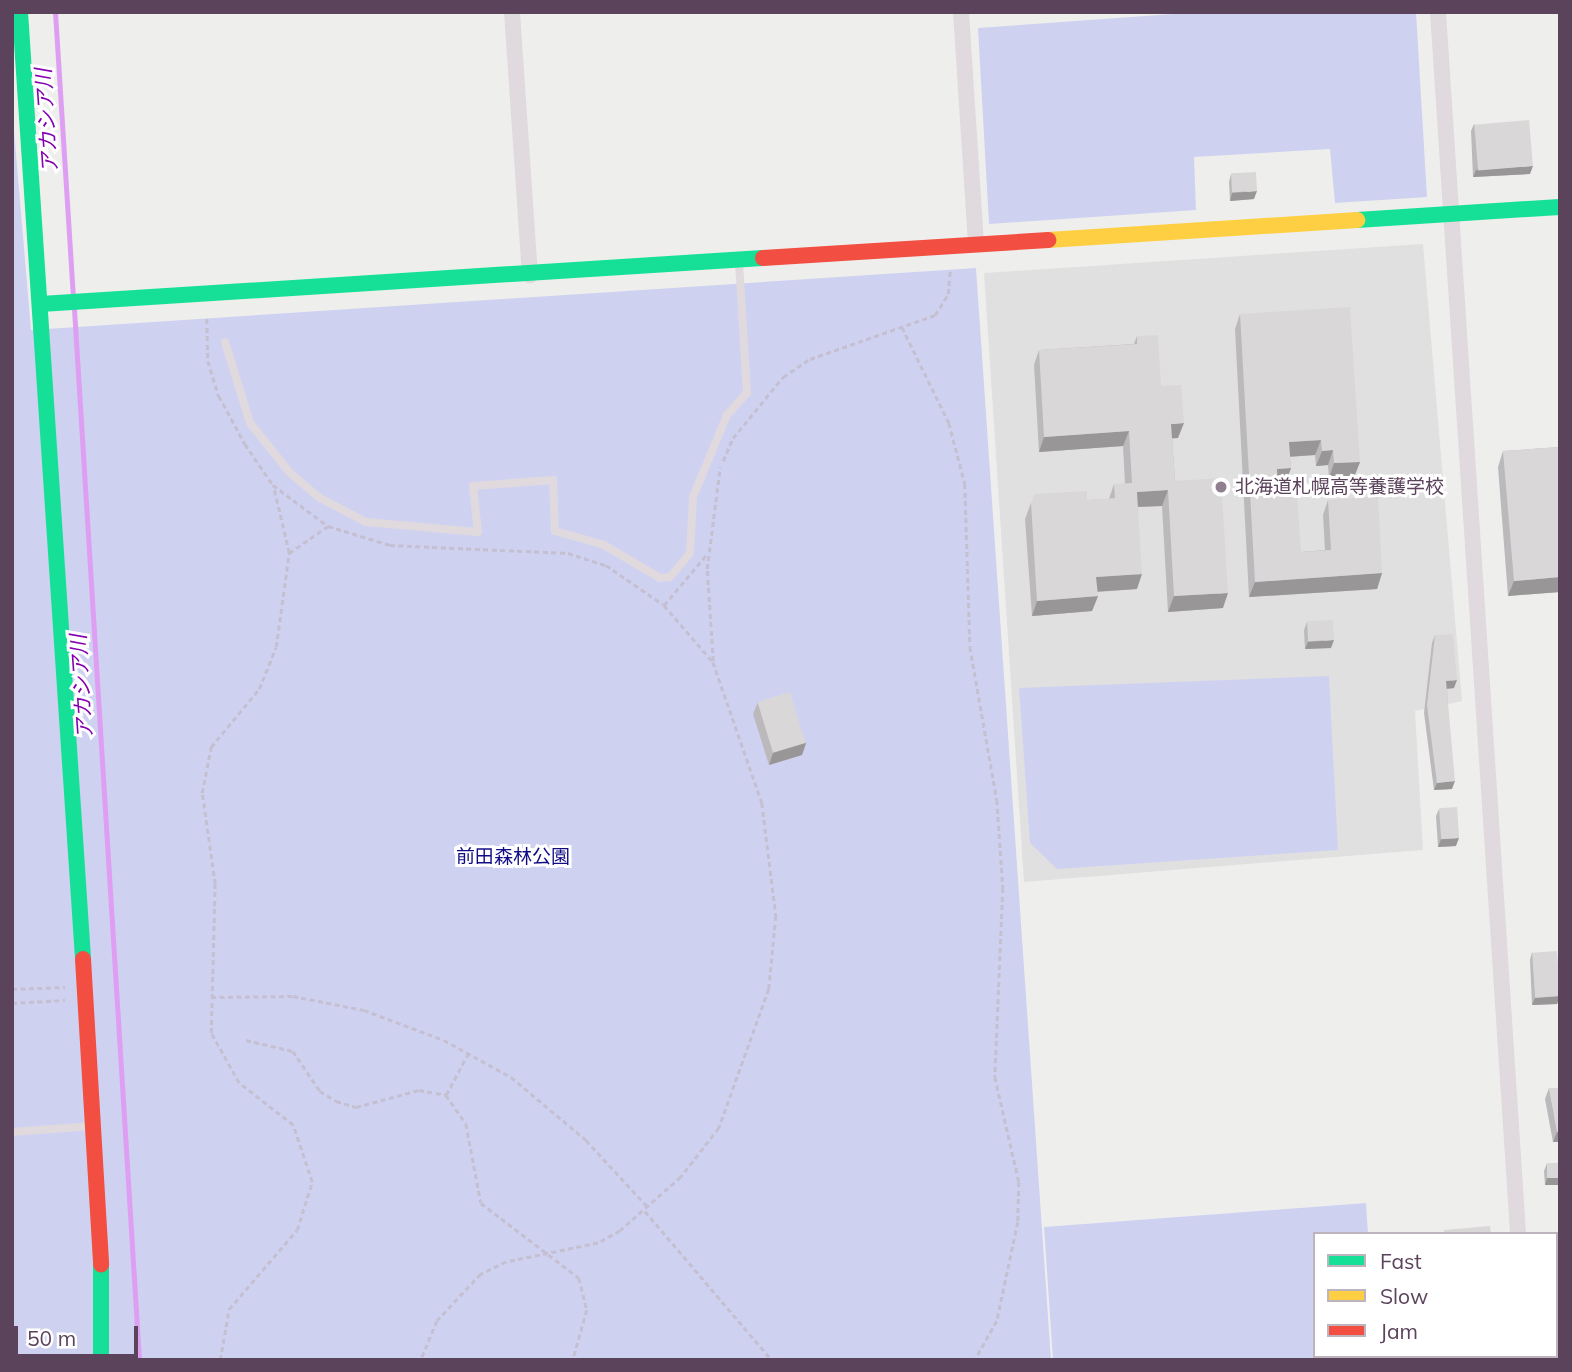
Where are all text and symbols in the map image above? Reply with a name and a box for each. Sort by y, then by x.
water label: アカシア川 [30,68,62,174]
place label: 北海道札幌高等養護学校 [1235,476,1444,498]
marker: 北海道札幌高等養護学校 [1213,479,1229,495]
water label: アカシア川 [65,634,97,740]
park label: 前田森林公園 [456,846,570,868]
legend [1313,1232,1558,1358]
text: Fast [1380,1248,1422,1274]
text: Slow [1380,1283,1428,1309]
scale bar [18,1312,142,1356]
text: Jam [1380,1318,1418,1344]
text: 50 m [27,1325,76,1351]

